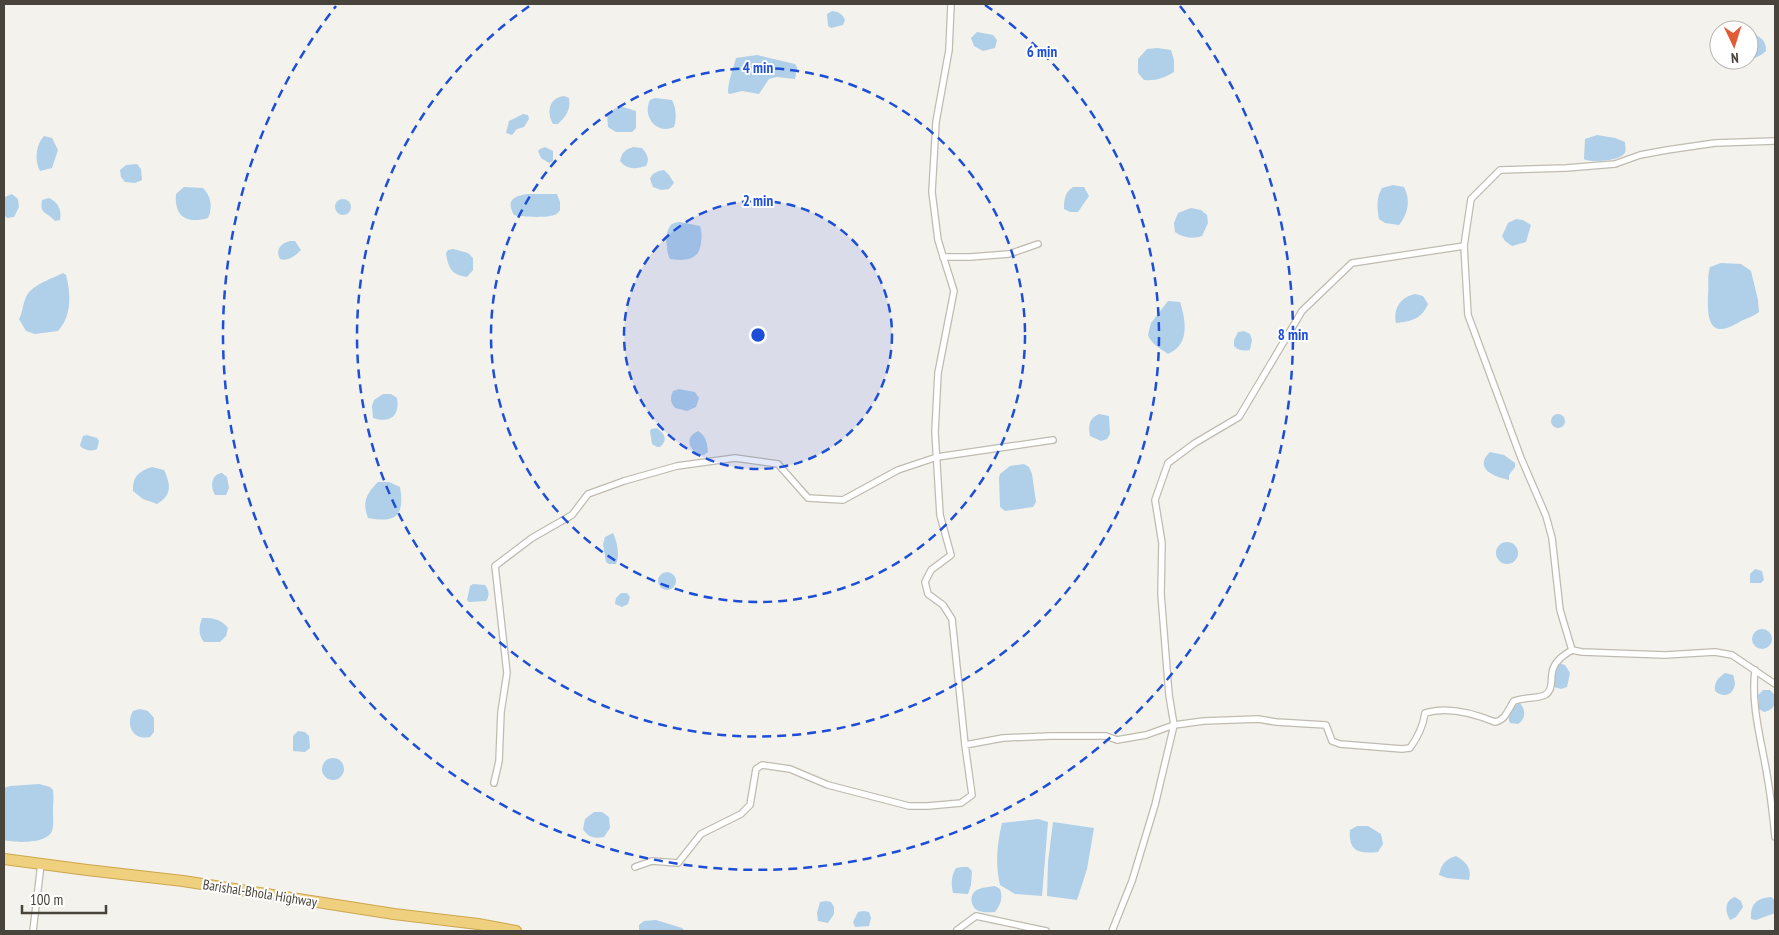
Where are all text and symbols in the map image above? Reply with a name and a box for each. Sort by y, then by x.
north arrow [1709,20,1759,70]
text: 6 min [1027,42,1057,61]
text: N [1731,49,1739,67]
text: 4 min [743,58,773,77]
text: 2 min [743,191,773,210]
text: 8 min [1278,325,1308,344]
centre of rings [749,326,767,344]
street label: Barishal-Bhola Highway [202,875,319,911]
scale bar [22,882,106,914]
text: 100 m [30,890,63,909]

